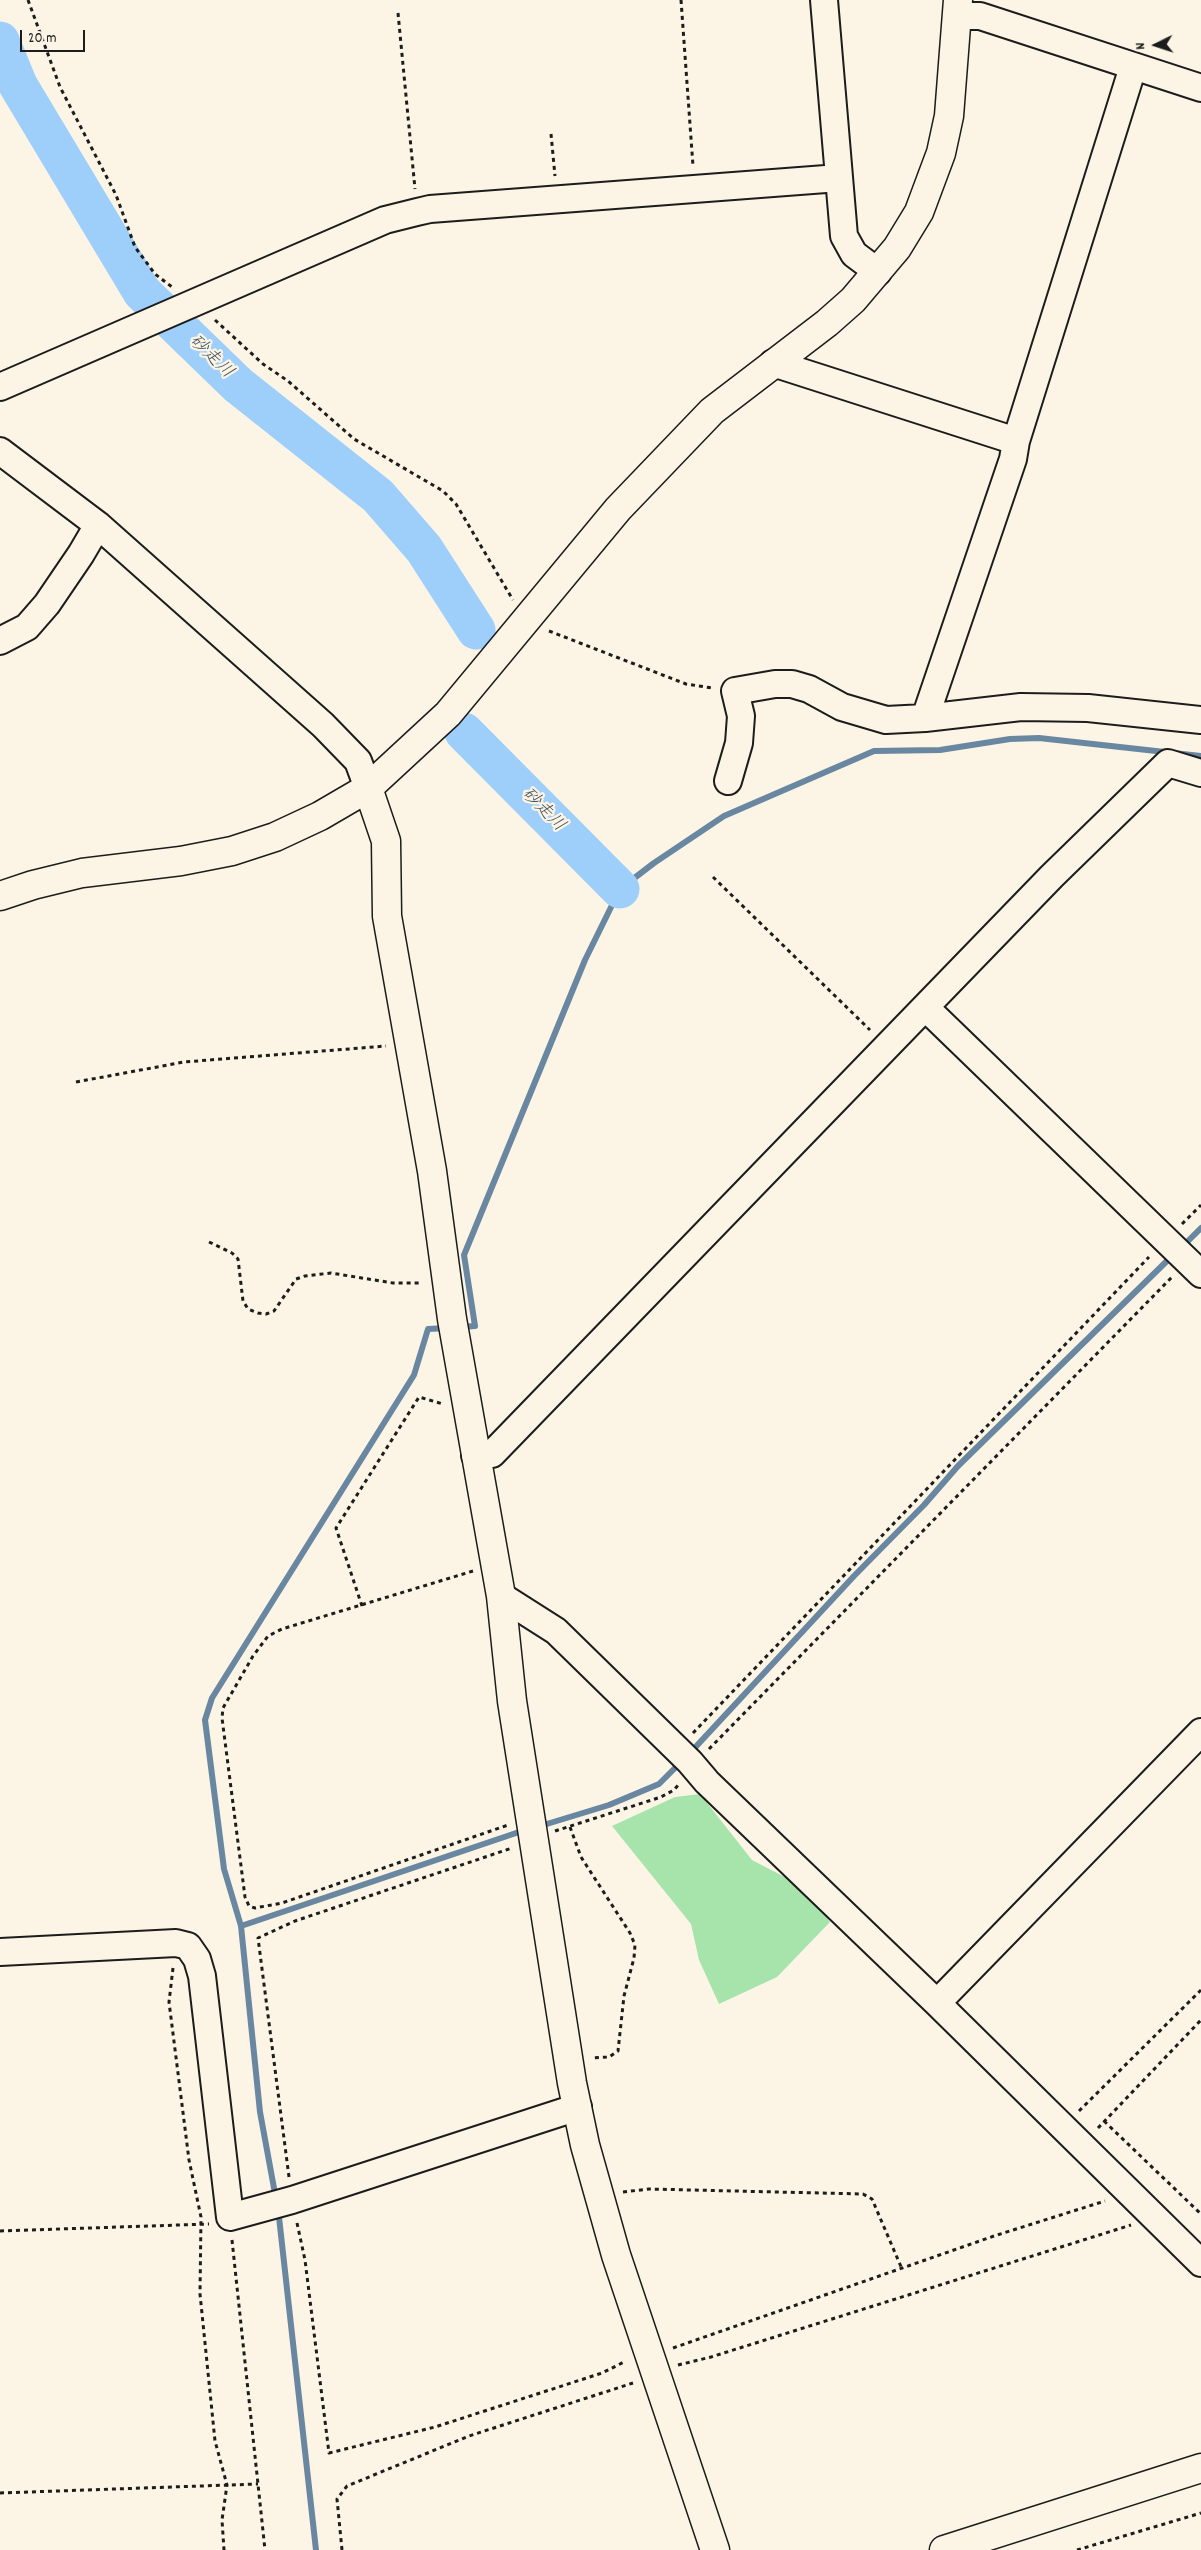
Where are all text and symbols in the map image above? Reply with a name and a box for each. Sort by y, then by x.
scale bar [22,20,88,52]
north arrow [1131,20,1181,70]
text: 20 m [28,28,56,50]
text: N [1131,42,1151,50]
water label: 砂走川 [183,331,237,385]
water label: 砂走川 [515,784,569,838]

